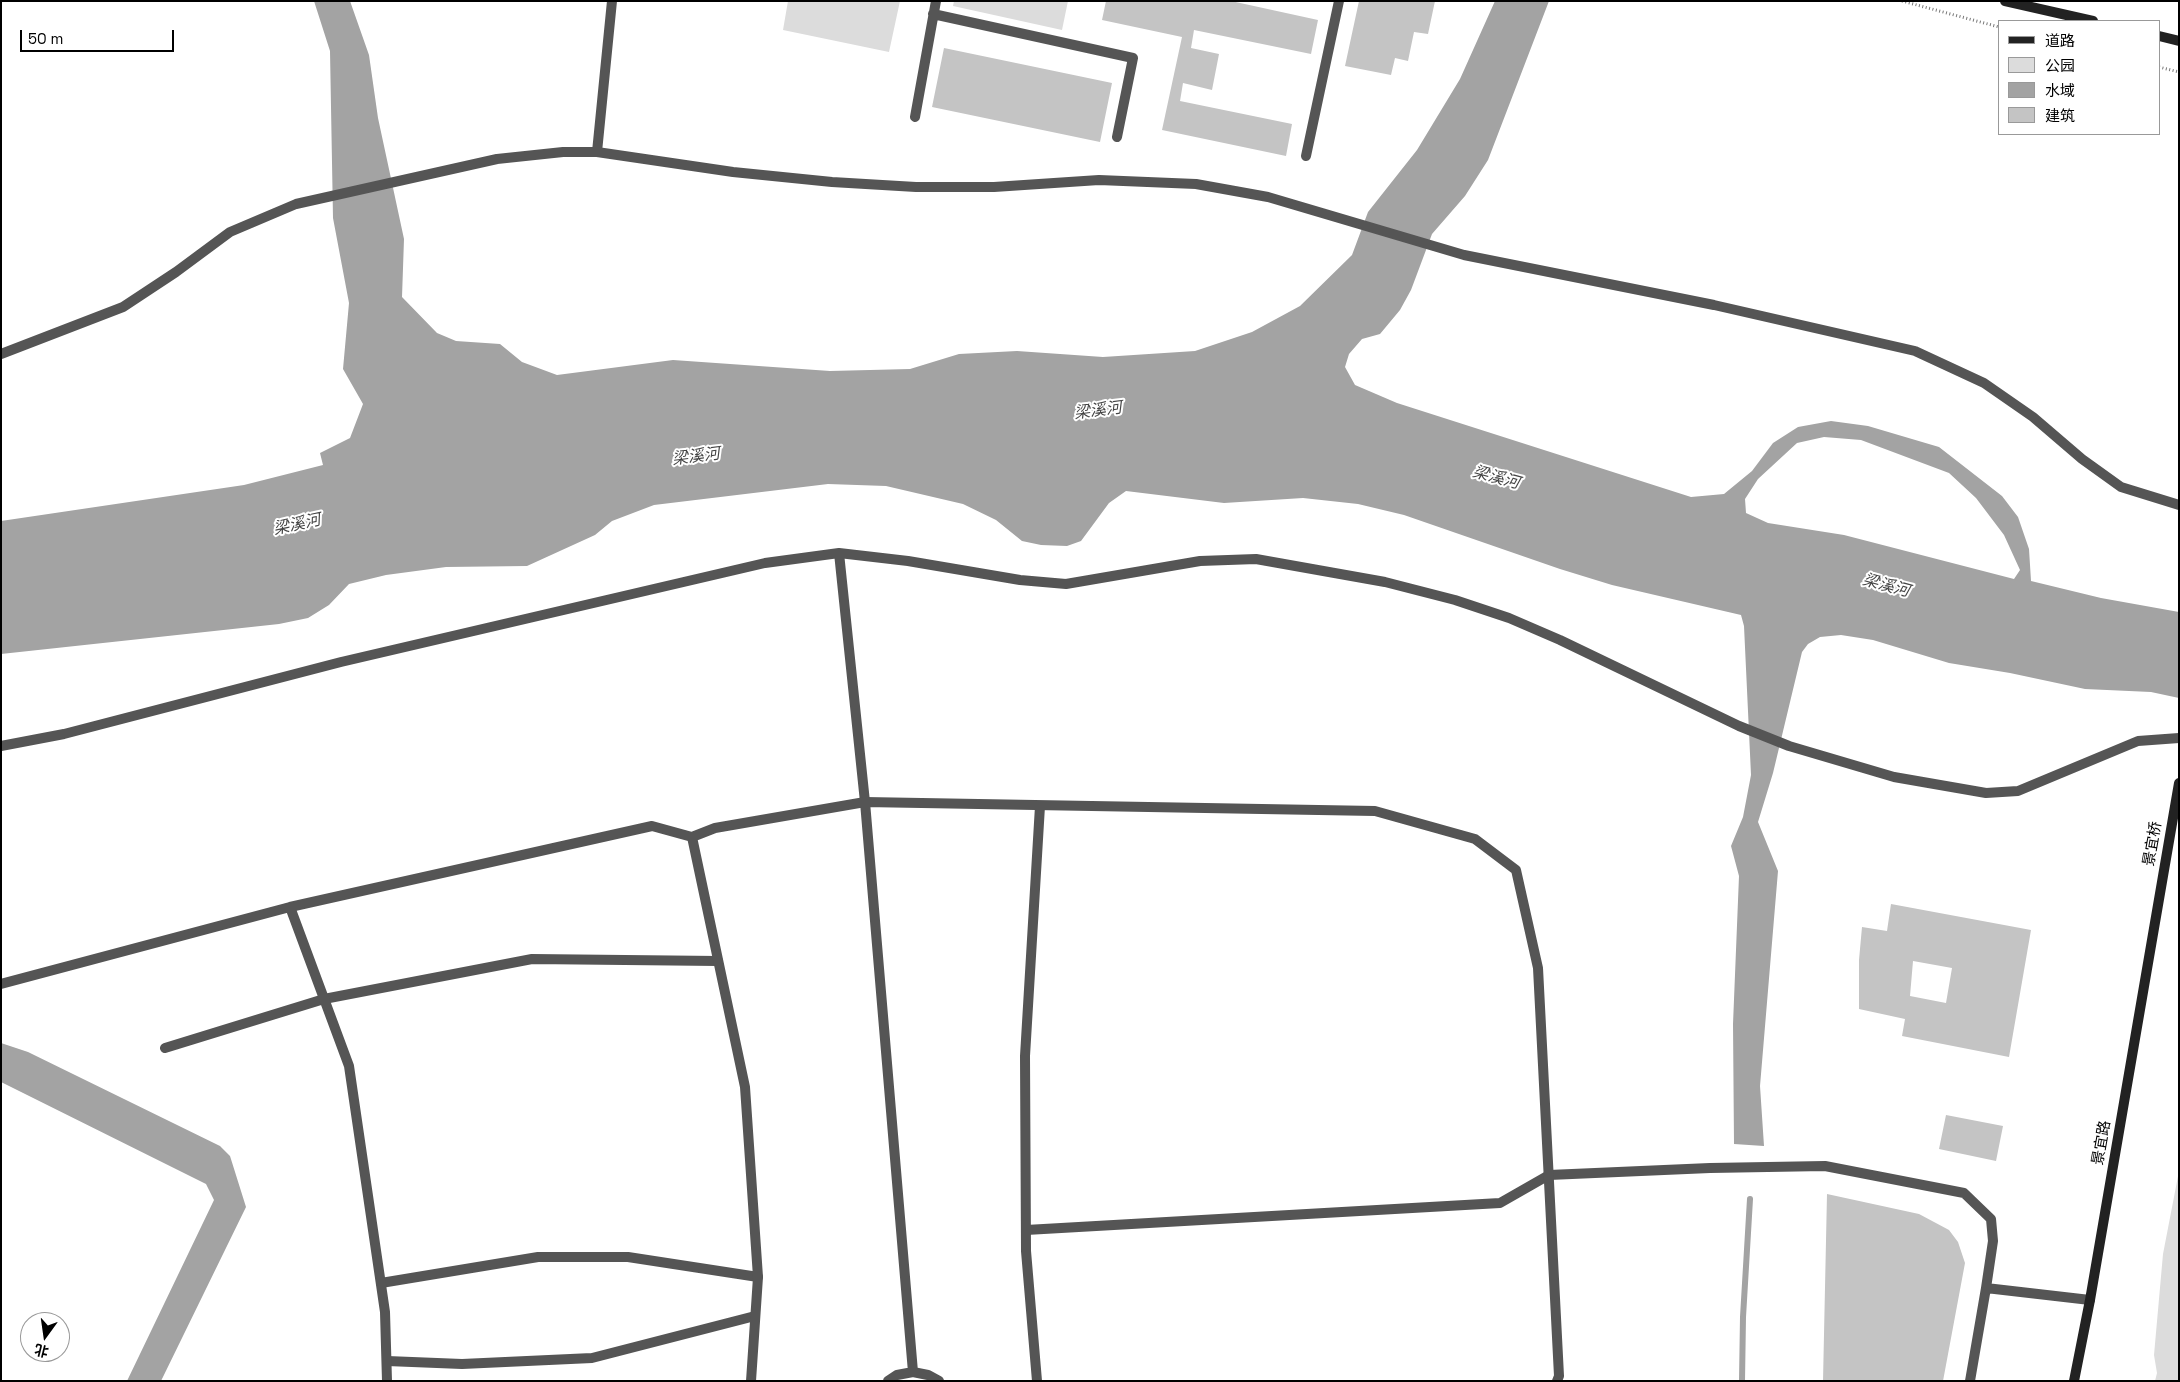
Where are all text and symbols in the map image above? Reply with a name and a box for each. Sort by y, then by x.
scale bar [22,20,176,52]
legend [1998,20,2160,135]
text: 50 m [28,29,63,48]
text: 道路 [2045,31,2075,50]
text: 公园 [2045,56,2075,75]
text: 水域 [2045,81,2075,100]
text: 建筑 [2045,106,2075,125]
water label: 梁溪河 [1073,399,1123,423]
water label: 梁溪河 [671,445,721,469]
water label: 梁溪河 [1470,463,1522,493]
water label: 梁溪河 [272,511,322,539]
water label: 梁溪河 [1860,571,1912,601]
street label: 景宜桥 [2140,820,2166,868]
street label: 景宜路 [2089,1119,2115,1167]
north arrow [20,1312,70,1362]
text: 北 [33,1340,51,1361]

